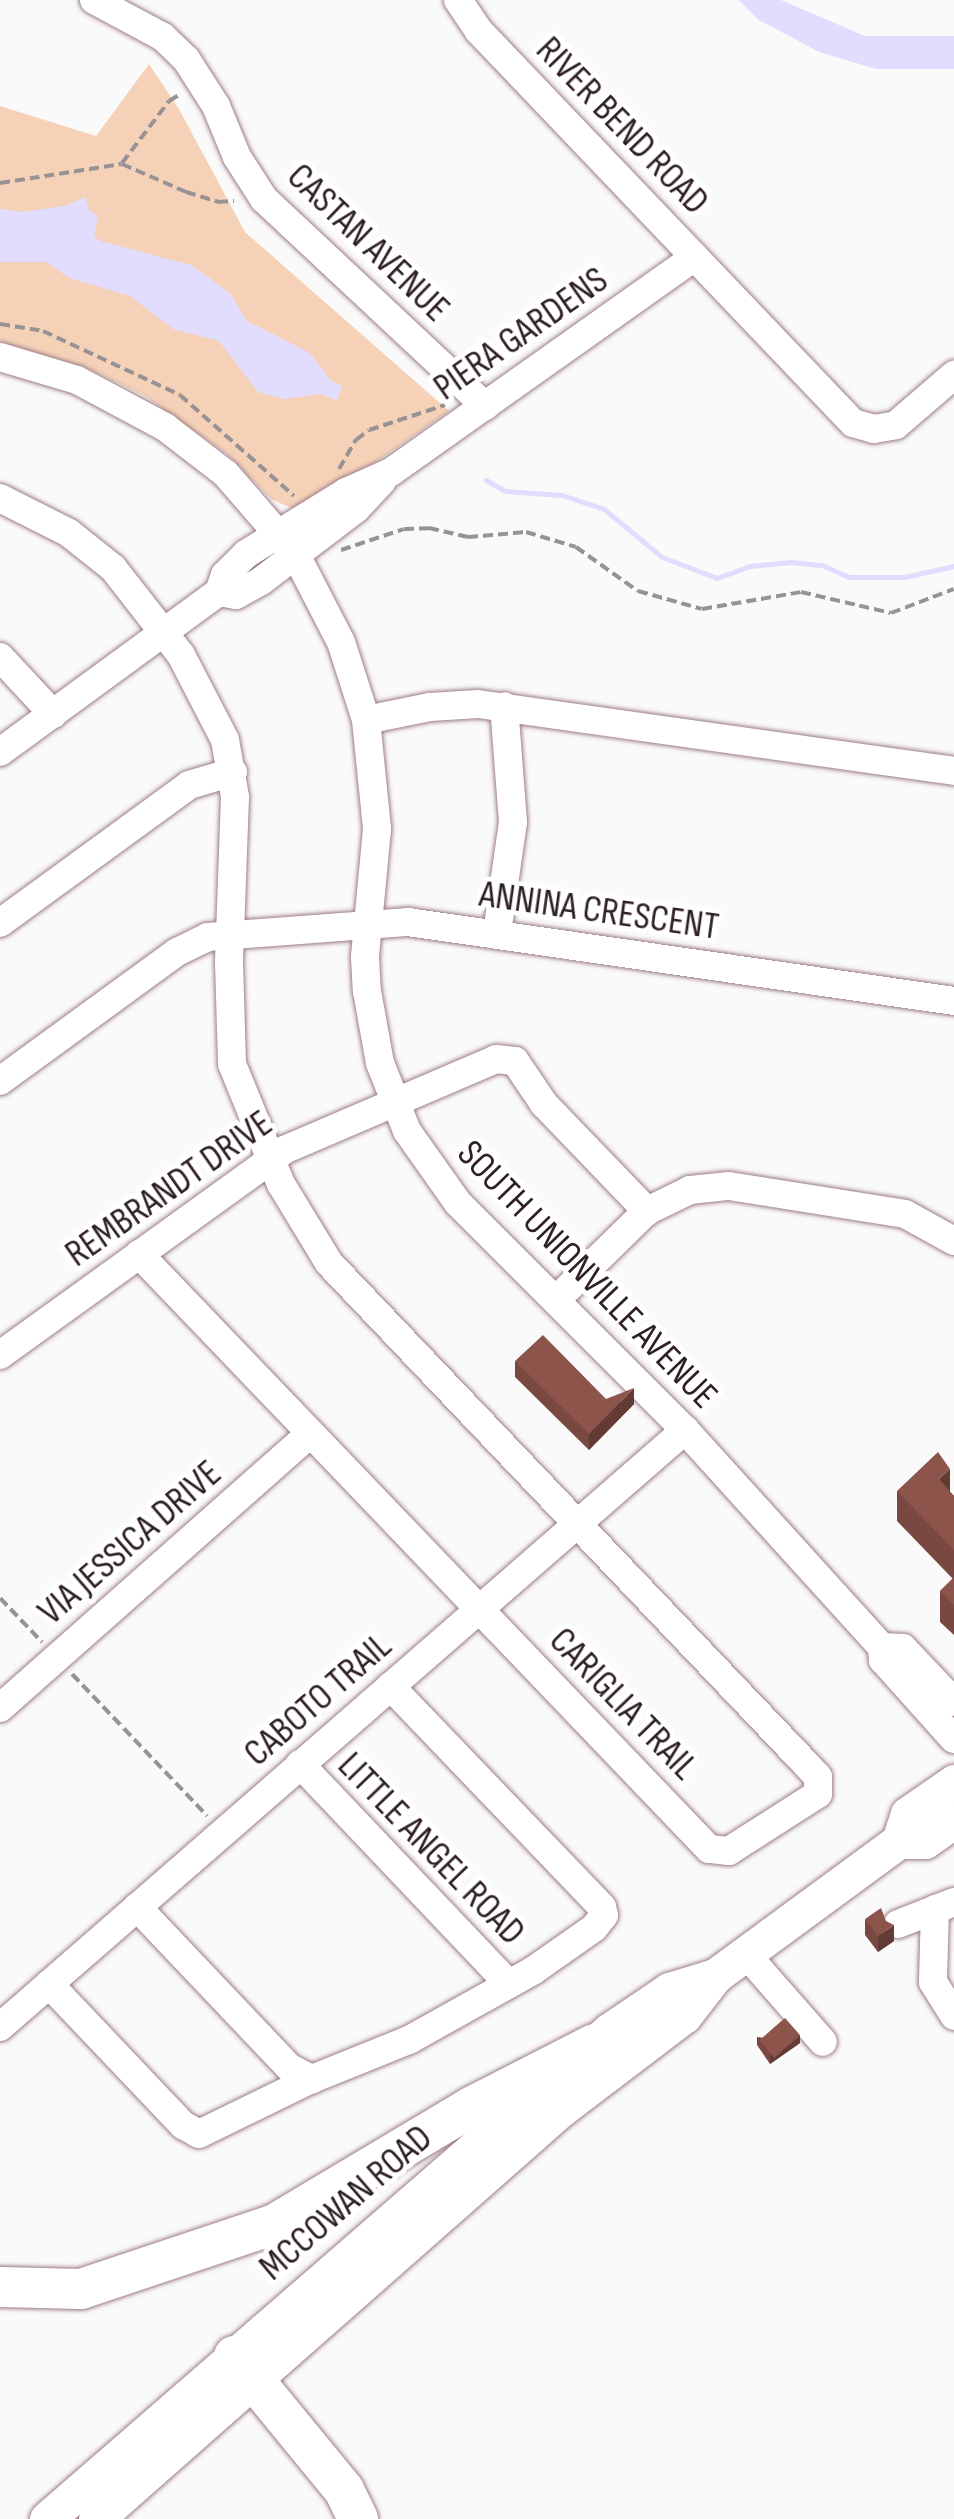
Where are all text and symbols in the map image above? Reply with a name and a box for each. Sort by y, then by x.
street label: RIVER BEND ROAD [526,28,718,224]
street label: CASTAN AVENUE [277,154,459,332]
street label: PIERA GARDENS [425,257,617,411]
street label: ANNINA CRESCENT [476,872,722,950]
street label: REMBRANDT DRIVE [57,1101,281,1277]
street label: SOUTH UNIONVILLE AVENUE [447,1132,727,1418]
street label: VIA JESSICA DRIVE [29,1451,231,1635]
street label: CARIGLIA TRAIL [539,1618,707,1790]
street label: CABOTO TRAIL [235,1624,401,1776]
street label: LITTLE ANGEL ROAD [328,1743,534,1955]
street label: MCCOWAN ROAD [250,2116,442,2290]

